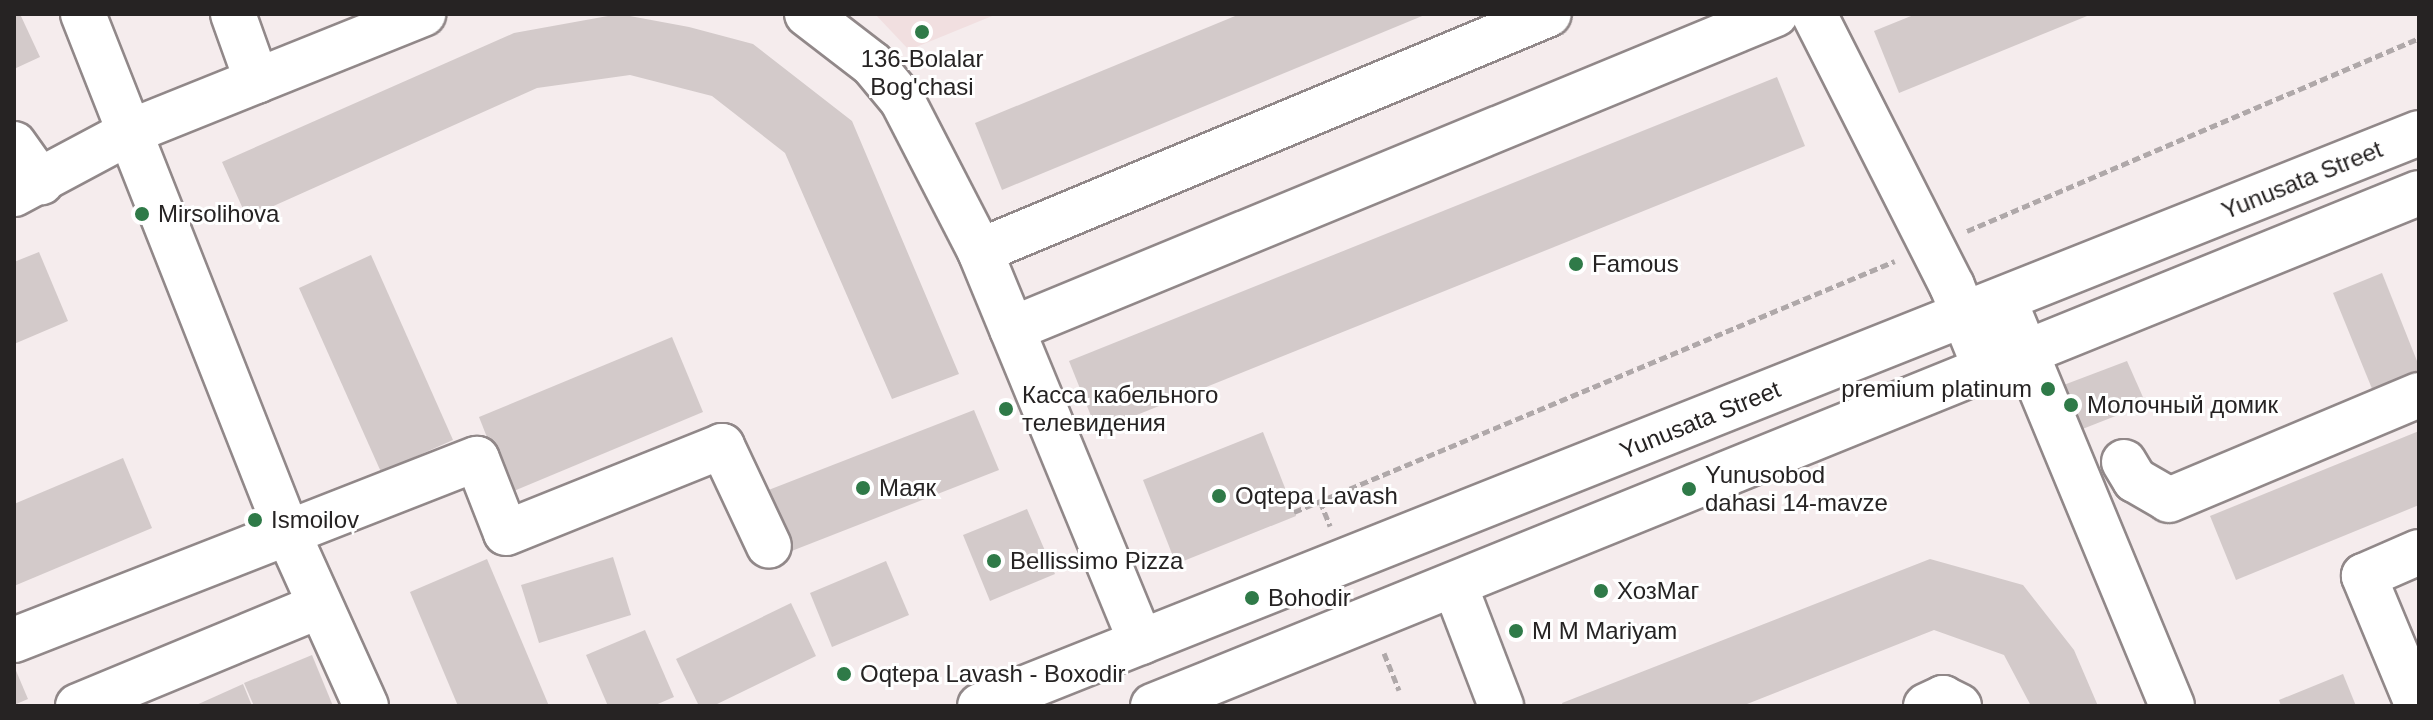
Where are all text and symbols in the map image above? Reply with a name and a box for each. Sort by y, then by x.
marker: 136-Bolalar Bog'chasi [913,23,931,41]
place label: 136-Bolalar Bog'chasi [861,45,983,101]
street label: Yunusata Street [2217,135,2387,225]
place label: Mirsolihova [158,200,279,228]
marker: Mirsolihova [133,205,151,223]
place label: Famous [1592,250,1679,278]
marker: Famous [1567,255,1585,273]
street label: Yunusata Street [1615,375,1785,465]
place label: premium platinum [1841,375,2032,403]
marker: premium platinum [2039,380,2057,398]
place label: Касса кабельного телевидения [1022,381,1218,437]
place label: Молочный домик [2087,391,2278,419]
marker: Молочный домик [2062,396,2080,414]
marker: Касса кабельного телевидения [997,400,1015,418]
place label: Yunusobod dahasi 14-mavze [1705,461,1888,517]
place label: Маяк [879,474,936,502]
marker: Маяк [854,479,872,497]
marker: Yunusobod dahasi 14-mavze [1680,480,1698,498]
place label: Oqtepa Lavash [1235,482,1398,510]
marker: Oqtepa Lavash [1210,487,1228,505]
place label: Ismoilov [271,506,359,534]
marker: Ismoilov [246,511,264,529]
place label: Bellissimo Pizza [1010,547,1183,575]
marker: Bellissimo Pizza [985,552,1003,570]
place label: ХозМаг [1617,577,1699,605]
marker: ХозМаг [1592,582,1610,600]
place label: Bohodir [1268,584,1351,612]
marker: Bohodir [1243,589,1261,607]
place label: M M Mariyam [1532,617,1677,645]
marker: M M Mariyam [1507,622,1525,640]
place label: Oqtepa Lavash - Boxodir [860,660,1125,688]
marker: Oqtepa Lavash - Boxodir [835,665,853,683]

